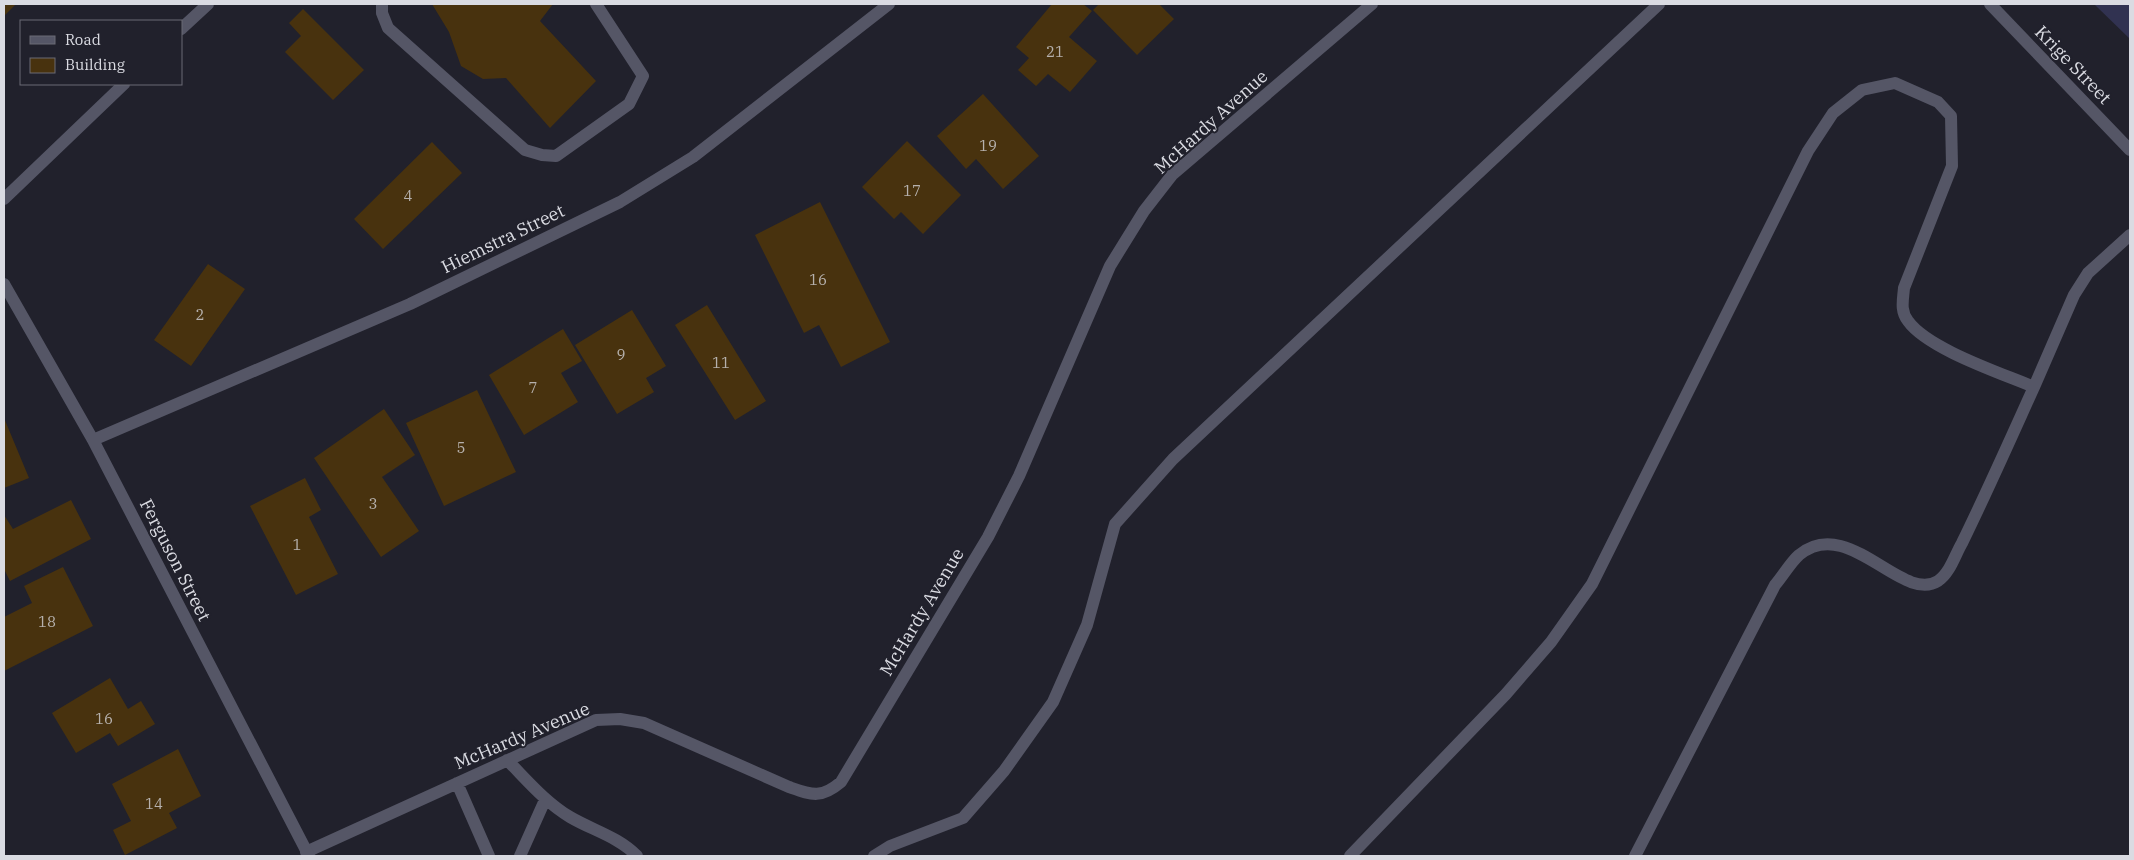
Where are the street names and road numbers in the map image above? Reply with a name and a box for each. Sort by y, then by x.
street label: Krige Street [2030,21,2116,109]
street label: McHardy Avenue [1149,65,1272,179]
street label: Hiemstra Street [437,199,568,278]
street label: Ferguson Street [135,495,216,625]
street label: McHardy Avenue [874,544,969,680]
street label: McHardy Avenue [451,697,593,774]

